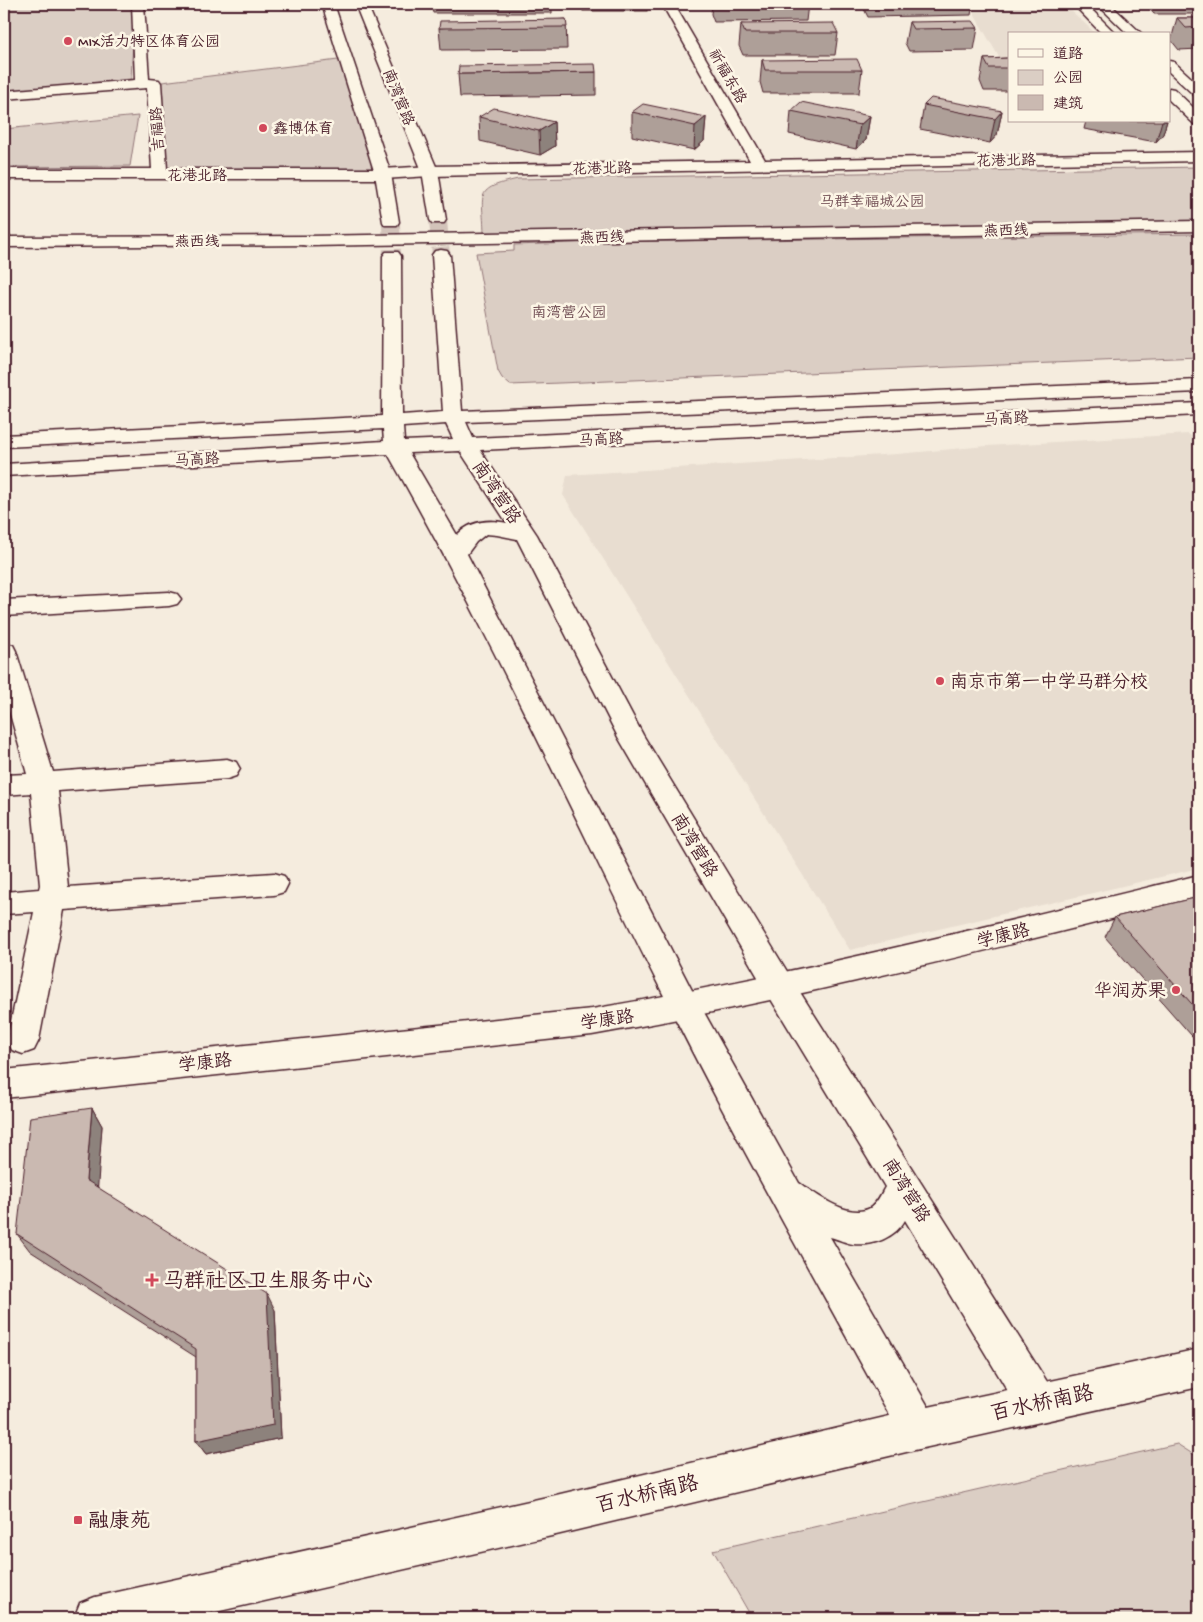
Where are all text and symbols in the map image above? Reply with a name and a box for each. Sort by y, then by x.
legend [1008,32,1170,122]
place label: MIX活力特区体育公园 [78,34,220,52]
marker: MIX活力特区体育公园 [62,35,74,47]
text: 道路 [1053,46,1083,64]
street label: 祈福东路 [703,47,749,107]
street label: 南湾营路 [378,66,418,129]
text: 公园 [1053,70,1083,88]
text: 建筑 [1053,96,1083,114]
street label: 吉福路 [148,106,170,152]
place label: 鑫博体育 [273,120,333,139]
marker: 鑫博体育 [257,122,269,134]
street label: 花港北路 [976,152,1036,172]
street label: 花港北路 [572,160,632,180]
street label: 花港北路 [167,168,227,186]
park label: 马群幸福城公园 [819,194,925,212]
street label: 燕西线 [983,223,1029,241]
street label: 燕西线 [579,230,625,248]
street label: 燕西线 [174,234,220,252]
park label: 南湾营公园 [531,304,607,323]
street label: 马高路 [983,410,1029,430]
street label: 马高路 [578,431,624,451]
street label: 马高路 [174,451,220,471]
street label: 南湾营路 [466,457,525,529]
place label: 南京市第一中学马群分校 [950,672,1148,694]
marker: 南京市第一中学马群分校 [934,675,946,687]
street label: 南湾营路 [665,810,721,883]
street label: 学康路 [974,919,1032,954]
place label: 华润苏果 [1094,981,1166,1003]
marker: 华润苏果 [1170,984,1182,996]
street label: 学康路 [579,1005,636,1036]
street label: 学康路 [177,1049,233,1078]
street label: 南湾营路 [877,1155,934,1227]
place label: 马群社区卫生服务中心 [163,1269,373,1296]
marker: 马群社区卫生服务中心 [145,1273,159,1287]
street label: 百水桥南路 [988,1380,1097,1429]
street label: 百水桥南路 [593,1470,702,1520]
place label: 融康苑 [88,1509,151,1536]
marker: 融康苑 [72,1514,84,1526]

